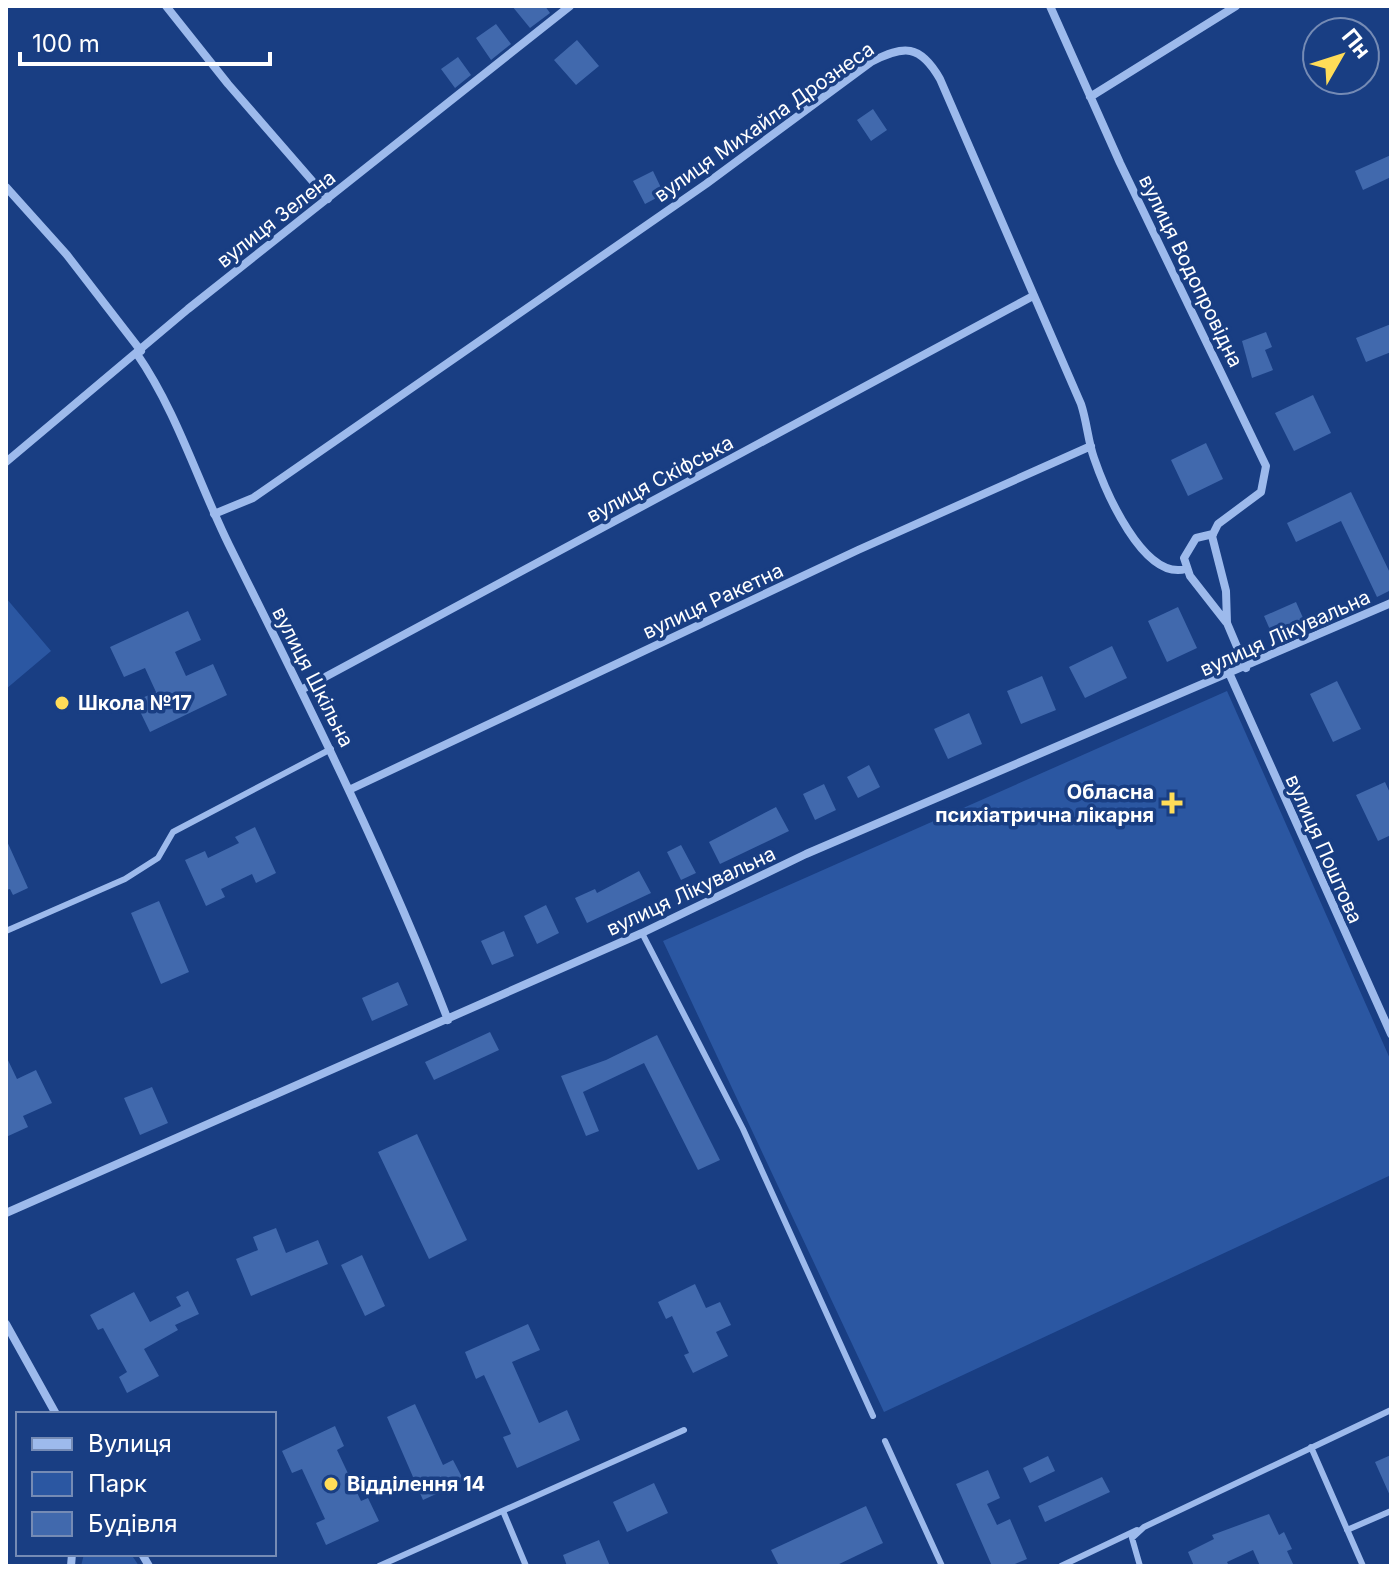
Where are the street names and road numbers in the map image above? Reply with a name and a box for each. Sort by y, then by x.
street label: вулиця Михайла Дрознеса [650,37,878,207]
street label: вулиця Зелена [212,165,340,273]
street label: вулиця Водопровідна [1134,171,1248,371]
street label: вулиця Скіфська [583,430,737,528]
street label: вулиця Ракетна [639,558,787,644]
street label: вулиця Лікувальна [1196,585,1374,681]
street label: вулиця Шкільна [267,603,359,751]
street label: вулиця Поштова [1280,771,1368,927]
street label: вулиця Лікувальна [603,841,779,941]

